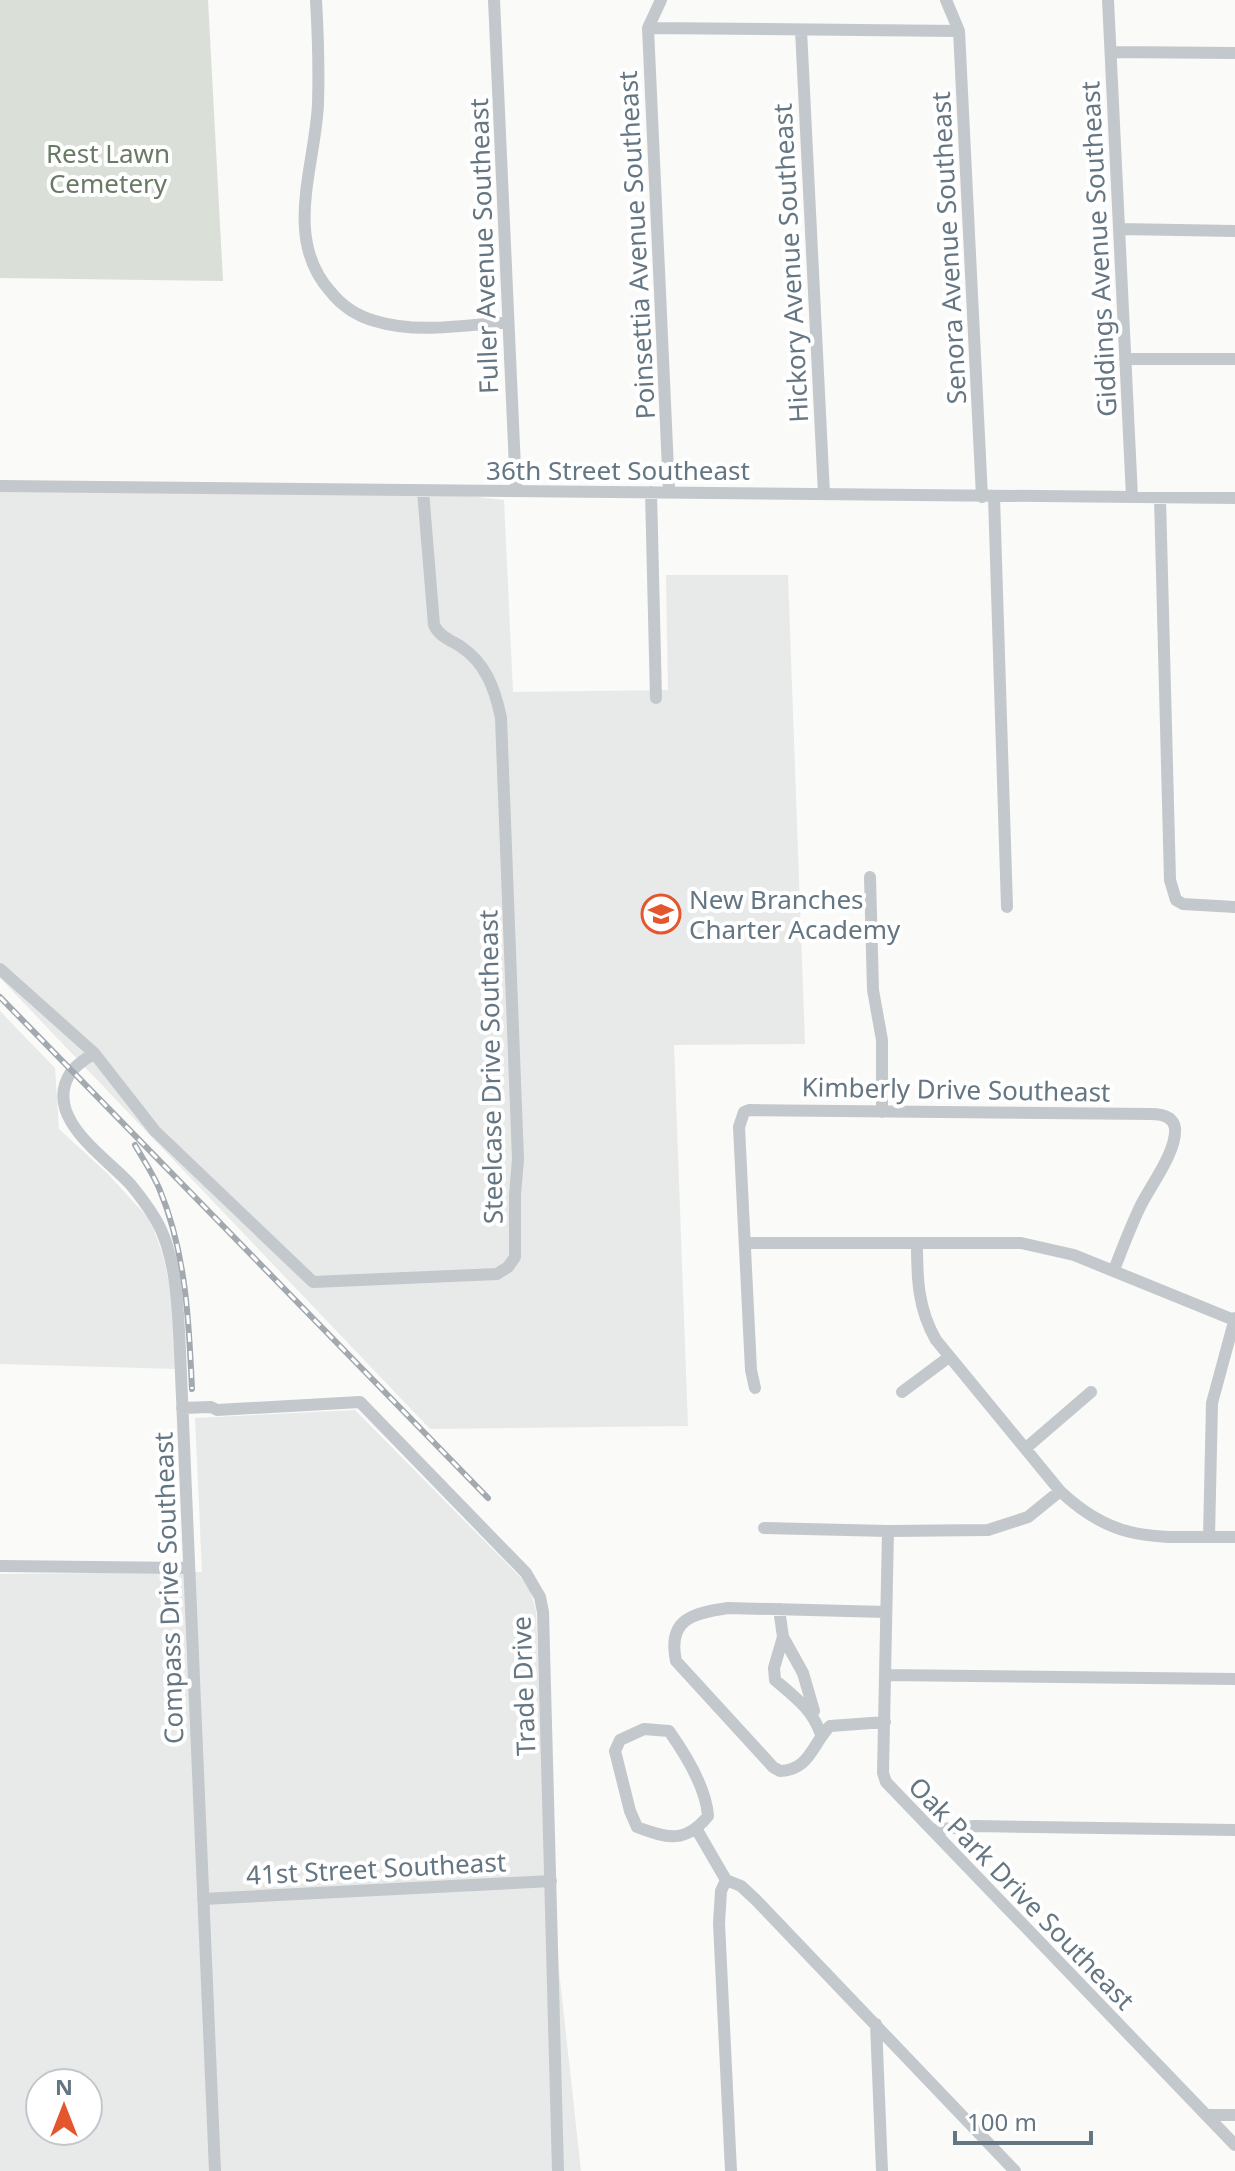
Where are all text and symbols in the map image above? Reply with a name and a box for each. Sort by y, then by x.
street label: Poinsettia Avenue Southeast [609,70,663,420]
street label: Giddings Avenue Southeast [1071,80,1125,418]
street label: Senora Avenue Southeast [922,91,974,405]
street label: Fuller Avenue Southeast [460,98,506,394]
street label: Hickory Avenue Southeast [764,103,816,423]
park label: Rest Lawn Cemetery [46,135,170,201]
street label: 36th Street Southeast [486,452,750,488]
place label: New Branches Charter Academy [689,881,901,947]
school or university icon: New Branches Charter Academy [640,893,682,935]
street label: Steelcase Drive Southeast [469,910,511,1224]
street label: Kimberly Drive Southeast [801,1068,1111,1110]
street label: Compass Drive Southeast [145,1431,191,1745]
street label: Trade Drive [503,1616,543,1756]
street label: Oak Park Drive Southeast [901,1769,1143,2017]
street label: 41st Street Southeast [245,1843,507,1893]
north arrow [24,2067,104,2147]
text: N [55,2071,73,2101]
scale bar [955,2095,1091,2145]
text: 100 m [967,2105,1037,2138]

